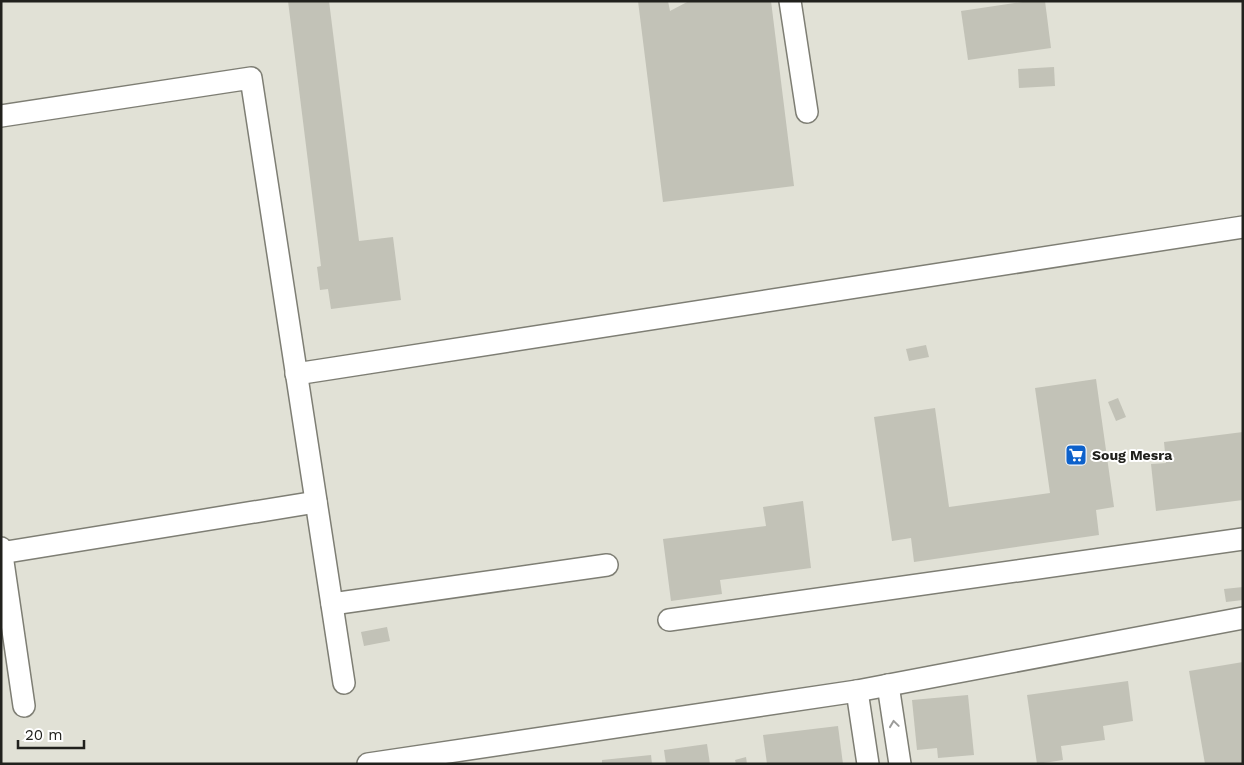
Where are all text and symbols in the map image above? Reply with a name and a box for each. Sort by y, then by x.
supermarket icon: Soug Mesra [1064,443,1088,467]
place label: Soug Mesra [1092,447,1173,463]
scale bar [18,718,84,750]
one-way arrow [889,720,900,728]
text: 20 m [25,726,63,744]

